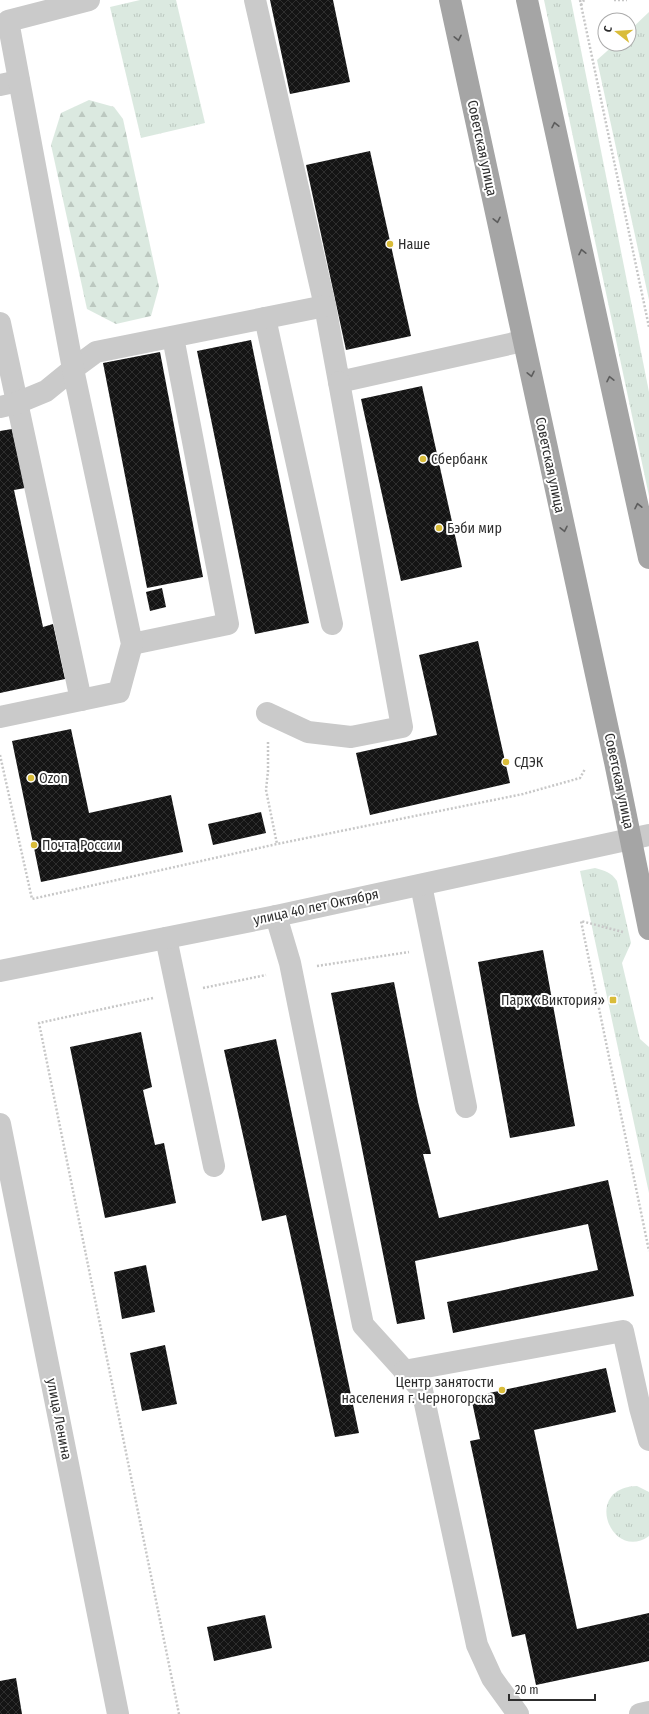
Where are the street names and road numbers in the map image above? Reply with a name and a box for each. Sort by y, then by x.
street label: Советская улица [464,98,500,198]
street label: Советская улица [532,415,568,515]
street label: Советская улица [601,731,637,831]
street label: улица 40 лет Октября [252,885,380,929]
street label: улица Ленина [43,1377,75,1461]

